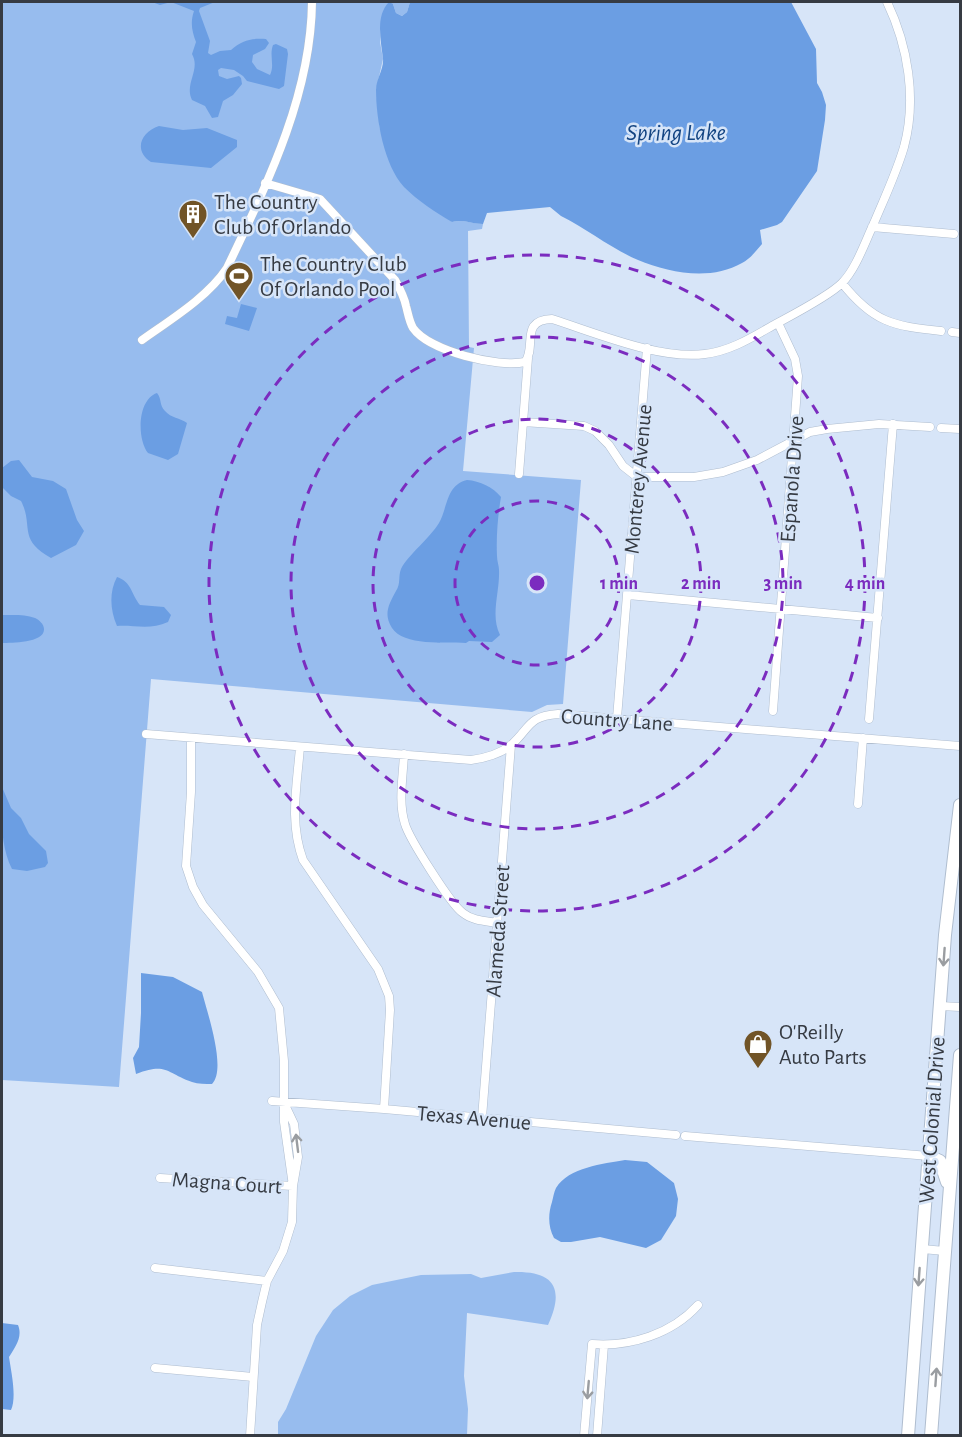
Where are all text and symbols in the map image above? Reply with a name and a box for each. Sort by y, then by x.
water label: Spring Lake [626,121,726,145]
place label: The Country Club Of Orlando [214,191,351,238]
building icon: The Country Club Of Orlando [177,198,209,240]
place label: The Country Club Of Orlando Pool [260,253,407,300]
sports icon: The Country Club Of Orlando Pool [223,260,255,302]
street label: Monterey Avenue [620,403,655,555]
street label: Espanola Drive [777,415,807,543]
centre of rings [527,573,547,593]
text: 1 min [600,575,638,593]
text: 2 min [681,575,721,593]
text: 3 min [763,575,803,593]
text: 4 min [845,575,885,593]
street label: Country Lane [560,705,674,735]
street label: Alameda Street [482,864,514,998]
one-way arrow [938,947,949,967]
place label: O'Reilly Auto Parts [779,1021,867,1068]
shop icon: O'Reilly Auto Parts [742,1028,774,1070]
street label: West Colonial Drive [915,1036,949,1204]
street label: Texas Avenue [416,1102,532,1134]
one-way arrow [291,1134,302,1154]
street label: Magna Court [171,1168,283,1198]
one-way arrow [914,1267,925,1287]
one-way arrow [930,1368,941,1388]
one-way arrow [582,1379,593,1399]

